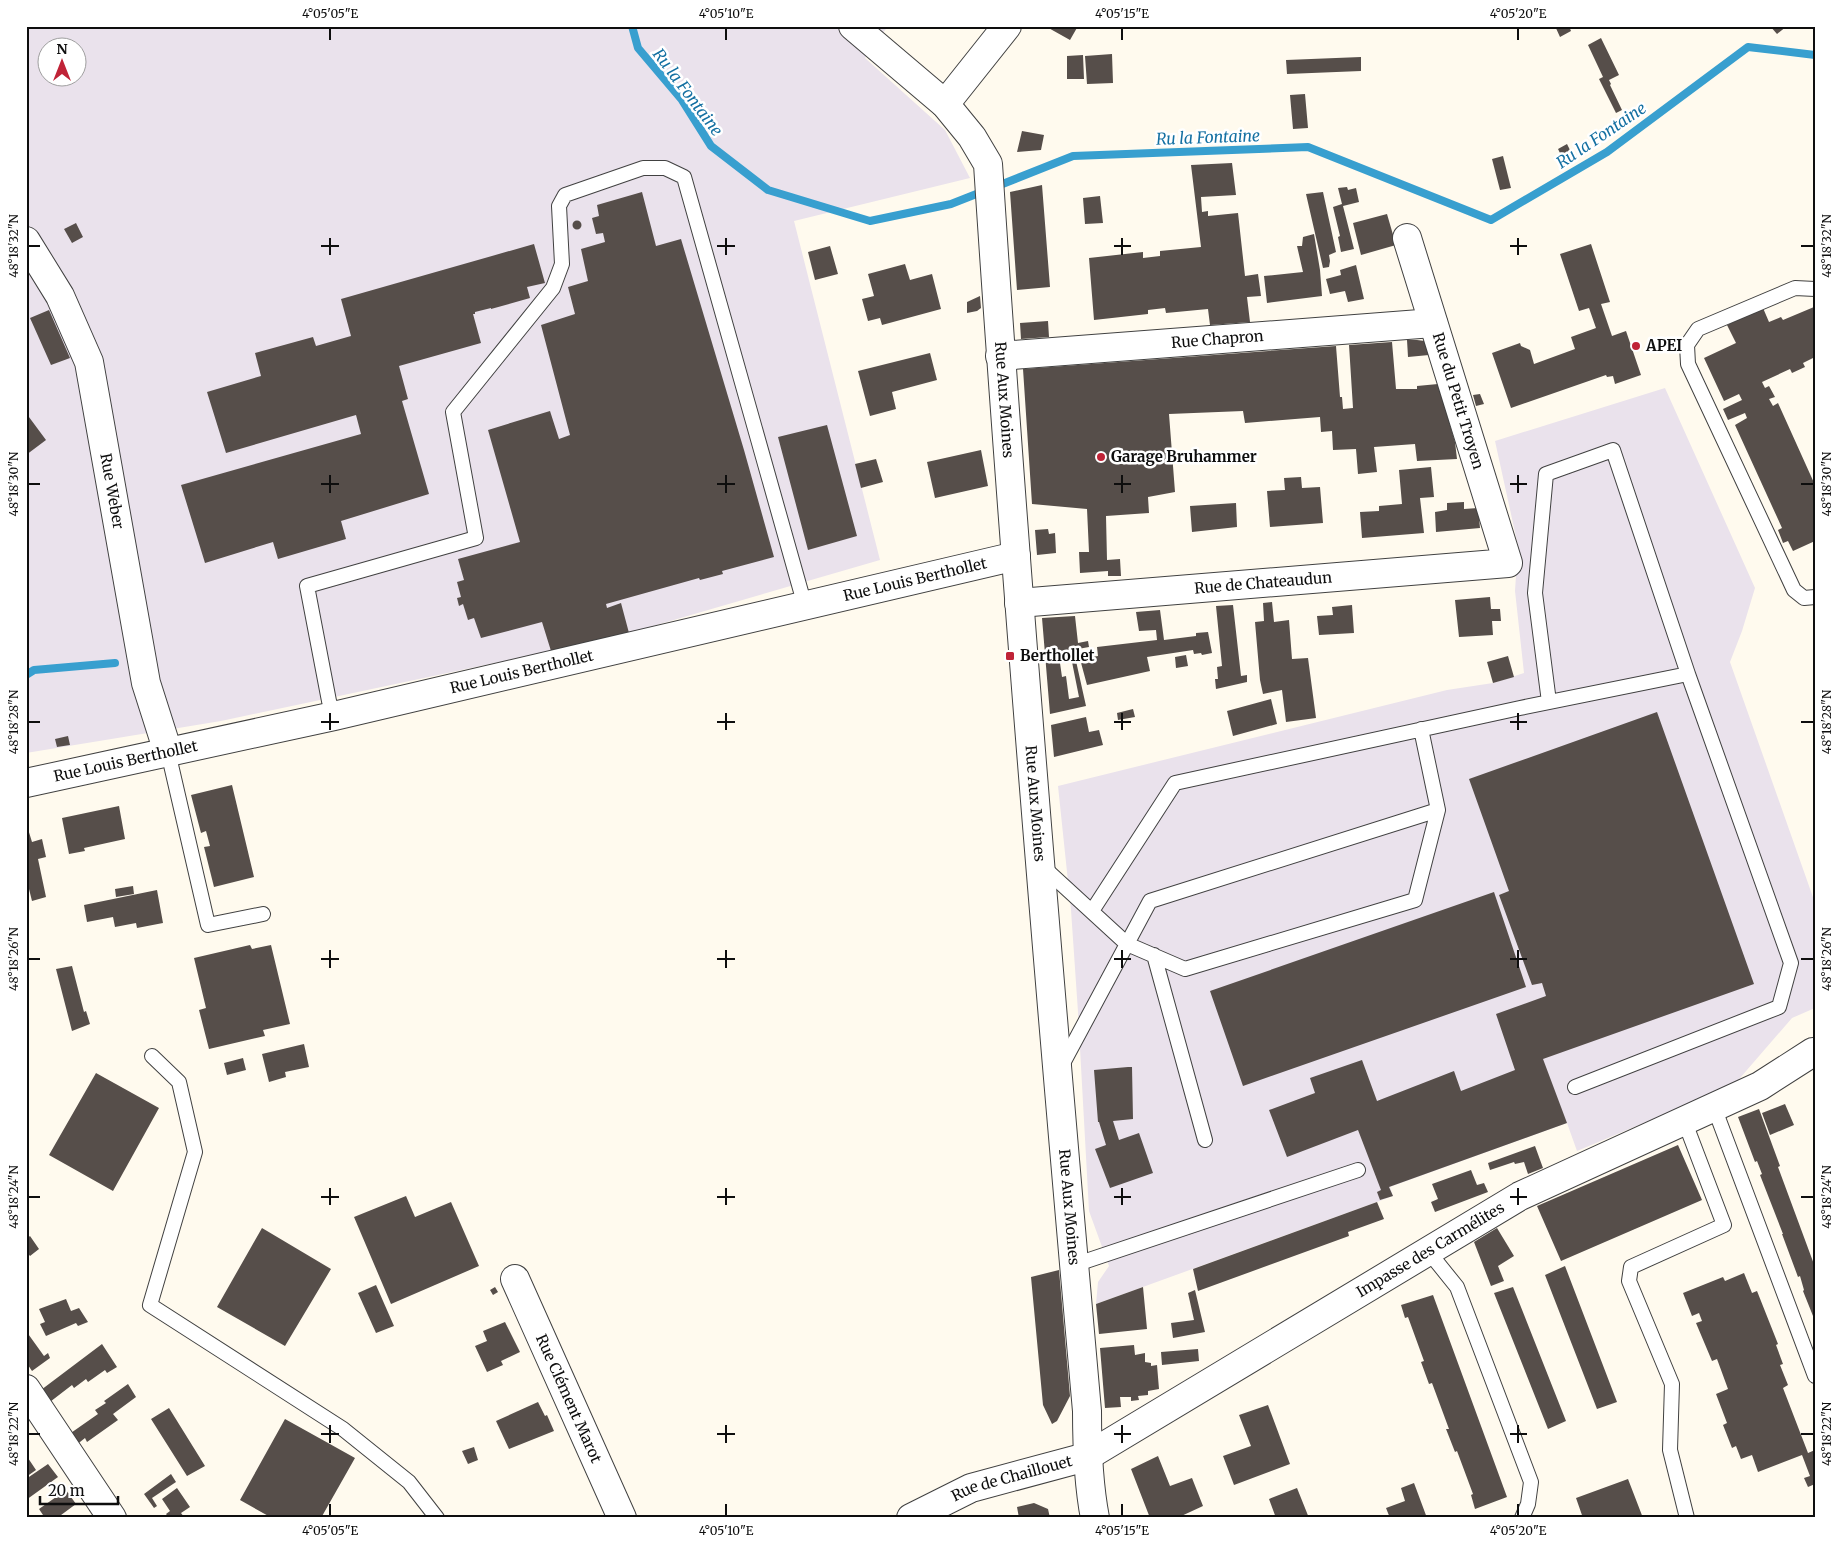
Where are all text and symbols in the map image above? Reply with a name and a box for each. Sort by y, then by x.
text: 4°05'05"E [302,6,358,21]
text: 4°05'10"E [699,6,754,21]
text: 4°05'15"E [1095,6,1149,21]
text: 4°05'20"E [1490,6,1547,21]
north arrow [38,38,88,88]
text: N [56,40,68,58]
water label: Ru la Fontaine [649,44,727,140]
water label: Ru la Fontaine [1552,98,1650,172]
water label: Ru la Fontaine [1156,125,1260,149]
text: 48°18'32"N [6,213,21,278]
text: 48°18'32"N [1819,213,1834,278]
street label: Rue Chapron [1170,326,1264,352]
street label: Rue du Petit Troyen [1429,330,1488,472]
place label: APEI [1645,336,1682,355]
marker: APEI [1630,340,1642,352]
street label: Rue Aux Moines [991,341,1018,459]
place label: Garage Bruhammer [1111,447,1257,466]
text: 48°18'30"N [6,451,21,516]
marker: Garage Bruhammer [1095,451,1107,463]
text: 48°18'30"N [1819,451,1834,516]
street label: Rue Weber [96,452,129,531]
street label: Rue Louis Berthollet [841,553,989,605]
street label: Rue de Chateaudun [1194,567,1333,598]
street label: Rue Louis Berthollet [448,645,595,697]
place label: Berthollet [1020,646,1095,665]
marker: Berthollet [1004,650,1016,662]
text: 48°18'28"N [6,689,21,754]
text: 48°18'28"N [1819,689,1834,754]
street label: Rue Louis Berthollet [52,736,199,786]
street label: Rue Aux Moines [1021,745,1050,862]
text: 48°18'26"N [6,926,21,991]
text: 48°18'26"N [1819,926,1834,991]
street label: Rue Aux Moines [1055,1148,1084,1266]
text: 48°18'24"N [6,1165,21,1229]
text: 48°18'24"N [1819,1165,1834,1229]
street label: Impasse des Carmélites [1353,1198,1508,1301]
street label: Rue Clément Marot [532,1331,606,1466]
text: 48°18'22"N [6,1401,21,1466]
text: 48°18'22"N [1819,1401,1834,1466]
street label: Rue de Chaillouet [948,1451,1074,1505]
scale bar [40,1474,118,1506]
text: 20 m [48,1481,85,1500]
text: 4°05'05"E [302,1523,358,1538]
text: 4°05'10"E [699,1523,754,1538]
text: 4°05'15"E [1095,1523,1149,1538]
text: 4°05'20"E [1490,1523,1547,1538]

